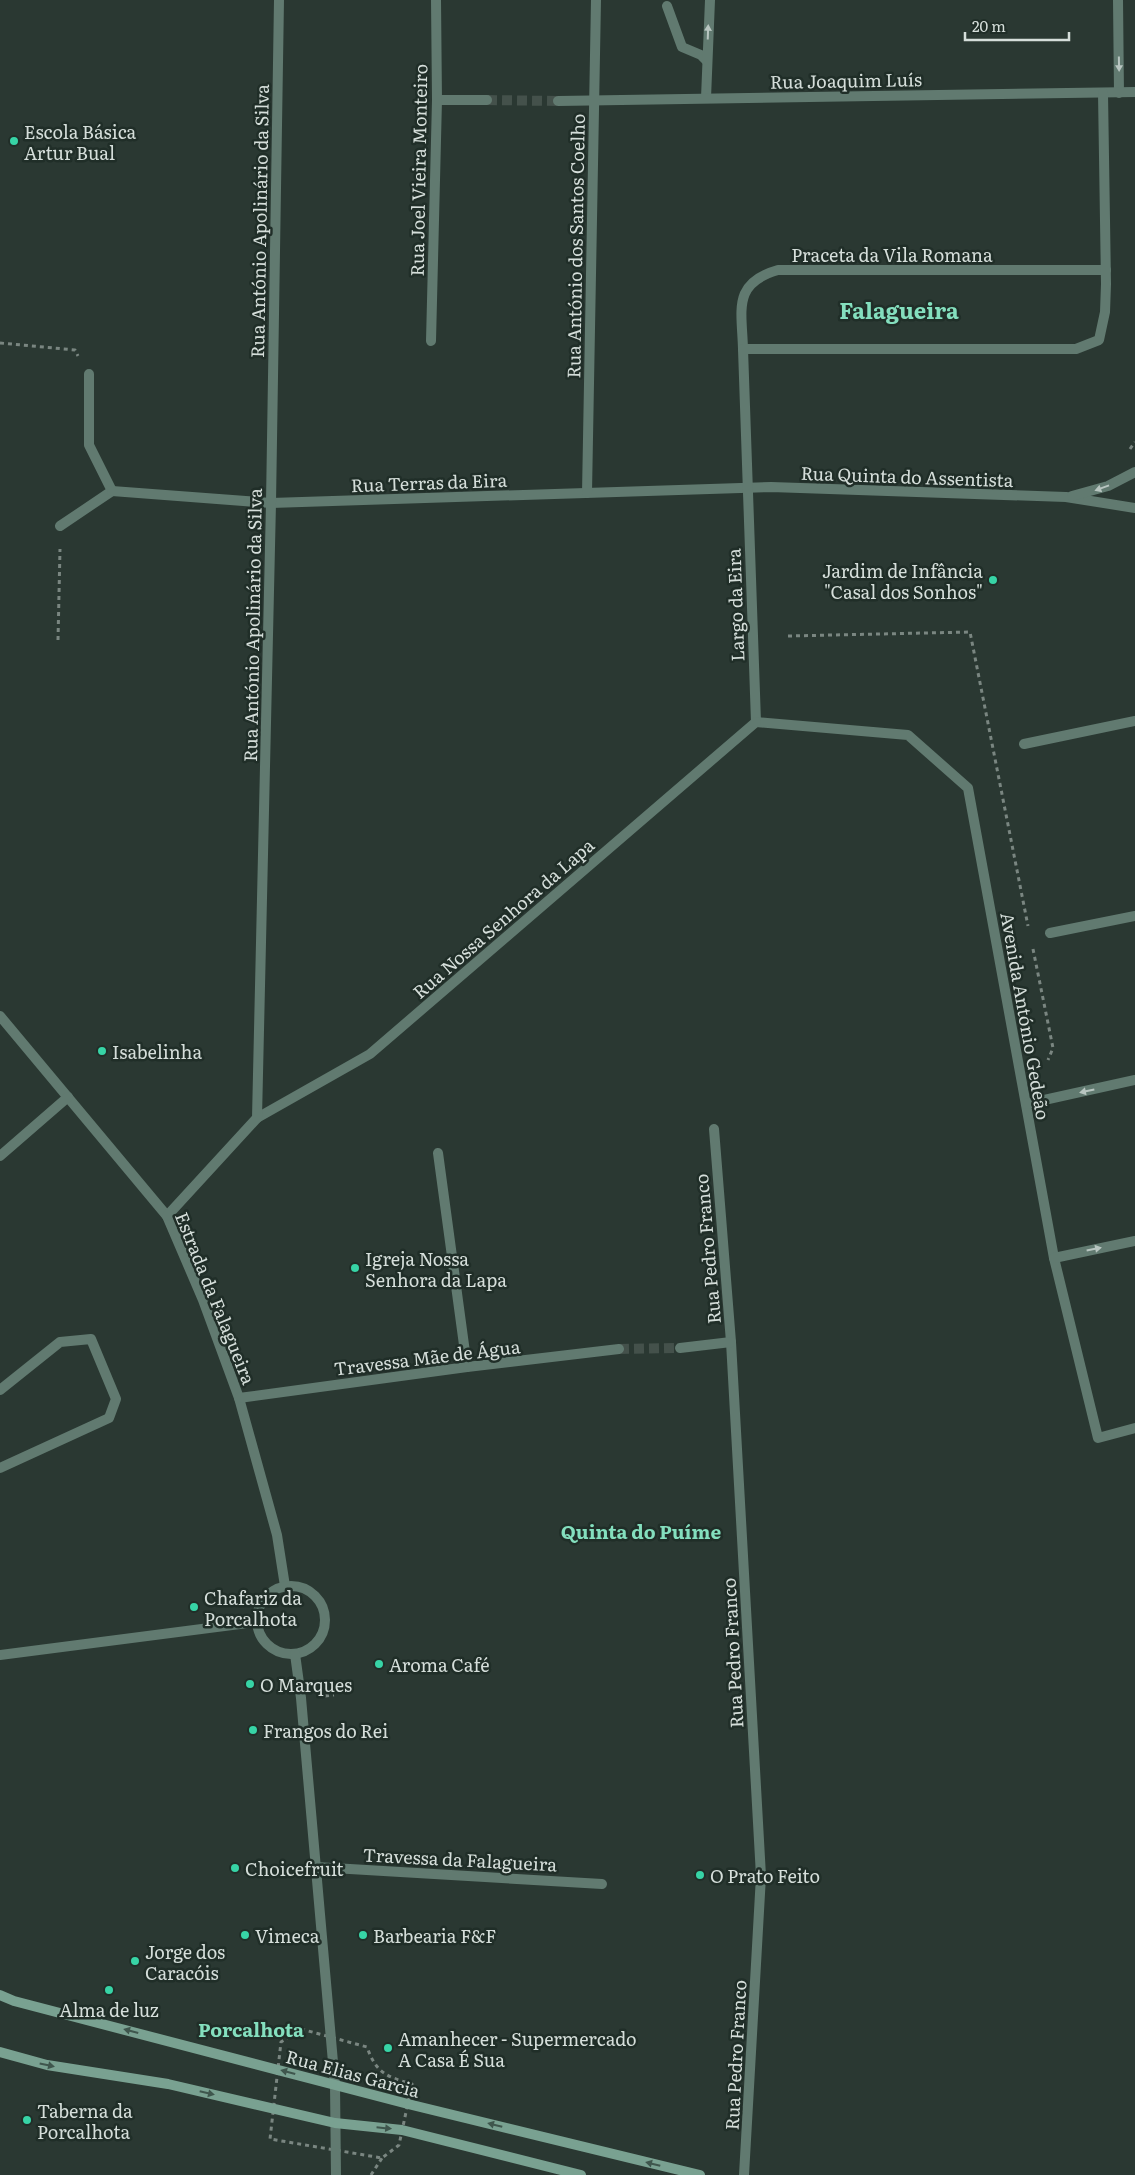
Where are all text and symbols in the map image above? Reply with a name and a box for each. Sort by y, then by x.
scale bar [965,10,1069,42]
text: 20 m [972,14,1006,37]
one-way arrow [705,24,713,40]
one-way arrow [1115,56,1123,72]
street label: Rua Joel Vieira Monteiro [403,64,433,276]
street label: Rua Joaquim Luís [770,65,922,95]
street label: Rua António Apolinário da Silva [243,84,275,358]
street label: Rua António dos Santos Coelho [559,113,591,379]
place label: Escola Básica Artur Bual [24,118,137,166]
marker: Escola Básica Artur Bual [8,135,20,147]
street label: Praceta da Vila Romana [791,241,993,268]
district label: Falagueira [839,293,959,326]
street label: Rua Quinta do Assentista [800,459,1014,493]
street label: Rua Terras da Eira [350,466,508,498]
one-way arrow [1094,485,1109,492]
street label: Rua António Apolinário da Silva [236,488,268,762]
street label: Largo da Eira [720,548,750,662]
place label: Jardim de Infância "Casal dos Sonhos" [822,557,983,605]
marker: Jardim de Infância "Casal dos Sonhos" [987,574,999,586]
street label: Rua Nossa Senhora da Lapa [406,831,600,1005]
street label: Avenida António Gedeão [994,910,1058,1122]
place label: Isabelinha [112,1038,203,1065]
marker: Isabelinha [96,1045,108,1057]
one-way arrow [1079,1087,1095,1095]
street label: Rua Pedro Franco [687,1173,727,1325]
street label: Estrada da Falagueira [169,1208,263,1389]
place label: Igreja Nossa Senhora da Lapa [365,1245,507,1293]
one-way arrow [1087,1245,1103,1253]
marker: Igreja Nossa Senhora da Lapa [349,1262,361,1274]
street label: Travessa Mãe de Água [332,1332,522,1382]
district label: Quinta do Puíme [561,1517,721,1545]
street label: Rua Pedro Franco [715,1577,749,1729]
place label: Chafariz da Porcalhota [204,1584,302,1632]
marker: Chafariz da Porcalhota [188,1601,200,1613]
place label: Aroma Café [389,1651,490,1678]
marker: Aroma Café [373,1658,385,1670]
place label: O Marques [260,1671,352,1698]
marker: O Marques [244,1678,256,1690]
place label: Frangos do Rei [263,1717,388,1744]
marker: Frangos do Rei [247,1724,259,1736]
street label: Travessa da Falagueira [362,1840,558,1878]
place label: Choicefruit [245,1855,344,1882]
marker: Choicefruit [229,1862,241,1874]
place label: O Prato Feito [710,1862,820,1889]
marker: O Prato Feito [694,1869,706,1881]
place label: Vimeca [255,1922,320,1949]
place label: Barbearia F&F [373,1922,496,1949]
marker: Vimeca [239,1929,251,1941]
marker: Barbearia F&F [357,1929,369,1941]
place label: Jorge dos Caracóis [145,1938,225,1986]
marker: Jorge dos Caracóis [129,1955,141,1967]
street label: Rua Pedro Franco [718,1979,752,2131]
marker: Alma de luz [103,1984,115,1996]
place label: Alma de luz [59,1996,159,2023]
district label: Porcalhota [198,2015,304,2043]
place label: Amanhecer - Supermercado A Casa É Sua [398,2025,637,2073]
one-way arrow [123,2027,138,2035]
street label: Rua Elias Garcia [283,2042,423,2104]
marker: Amanhecer - Supermercado A Casa É Sua [382,2042,394,2054]
one-way arrow [40,2061,55,2069]
one-way arrow [280,2068,295,2076]
one-way arrow [199,2089,214,2097]
place label: Taberna da Porcalhota [37,2097,133,2145]
marker: Taberna da Porcalhota [21,2114,33,2126]
one-way arrow [487,2121,502,2129]
one-way arrow [376,2124,392,2132]
one-way arrow [645,2160,660,2168]

